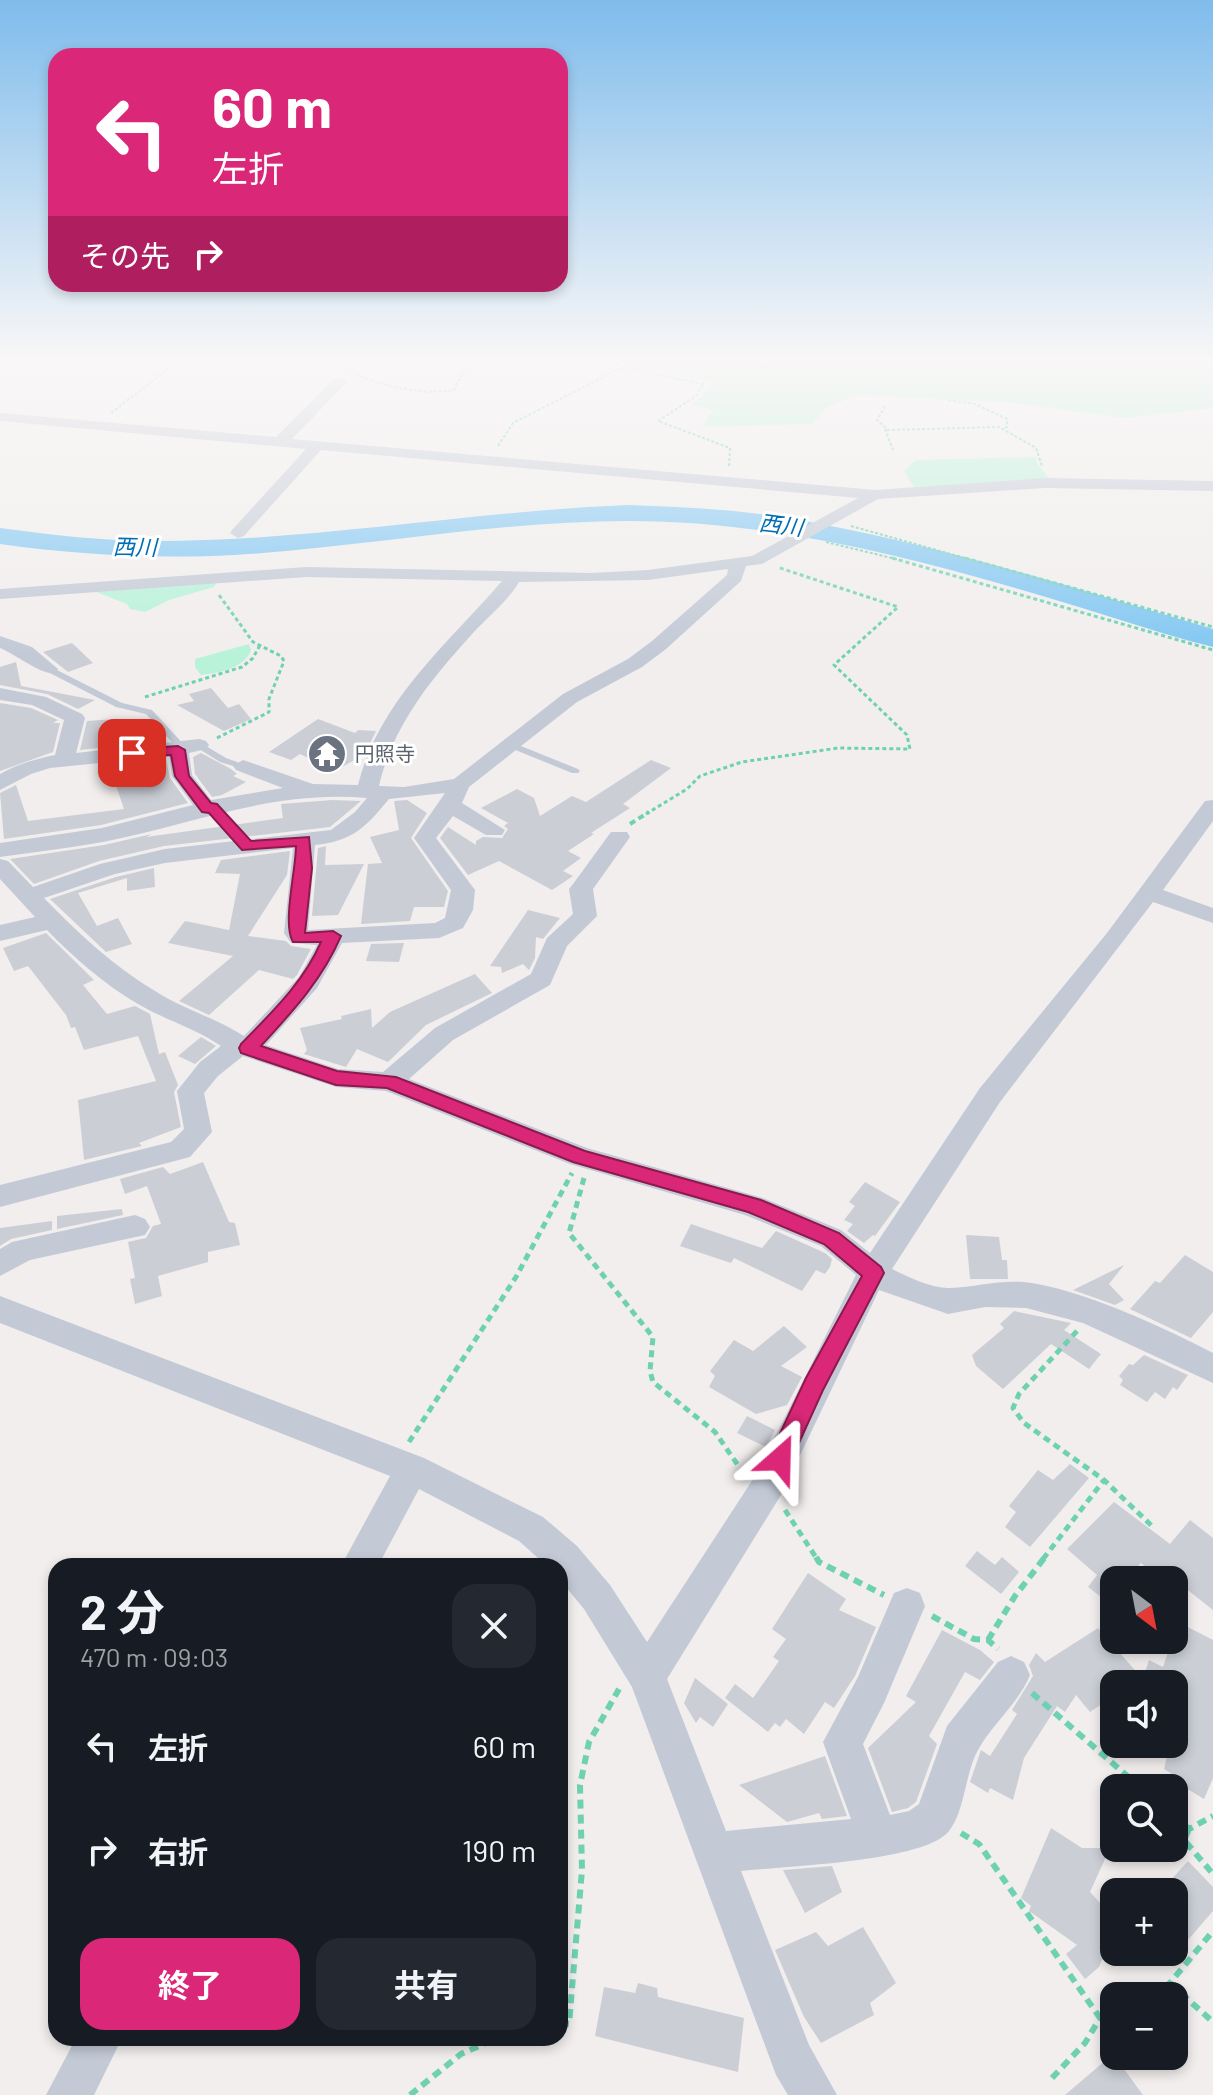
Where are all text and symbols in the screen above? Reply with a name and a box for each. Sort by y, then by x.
text: 60 m [212,72,332,139]
icon: left [80,80,184,184]
text: 左折 [212,146,284,189]
icon: right [186,232,230,276]
text: その先 [80,237,170,273]
water label: 西川 [758,508,807,540]
water label: 西川 [113,533,159,559]
pin [98,719,166,787]
icon: arrive [110,731,154,775]
temple icon: 円照寺 [306,733,348,775]
place label: 円照寺 [355,741,415,765]
position arrow [738,1417,822,1501]
north arrow [1100,1566,1188,1654]
map controls [1100,1566,1188,2070]
text: 2 分 [80,1582,164,1640]
button: close [452,1584,536,1668]
text: 470 m · 09:03 [80,1641,228,1672]
button: sound [1100,1670,1188,1758]
icon: left [80,1724,124,1768]
text: 60 m [473,1728,536,1764]
text: 左折 [148,1729,208,1765]
button: search [1100,1774,1188,1862]
icon: right [80,1828,124,1872]
text: 190 m [462,1832,536,1868]
text: 右折 [148,1833,208,1869]
button: + [1100,1878,1188,1966]
button: 終了 [80,1938,300,2030]
button: 共有 [316,1938,536,2030]
button: − [1100,1982,1188,2070]

